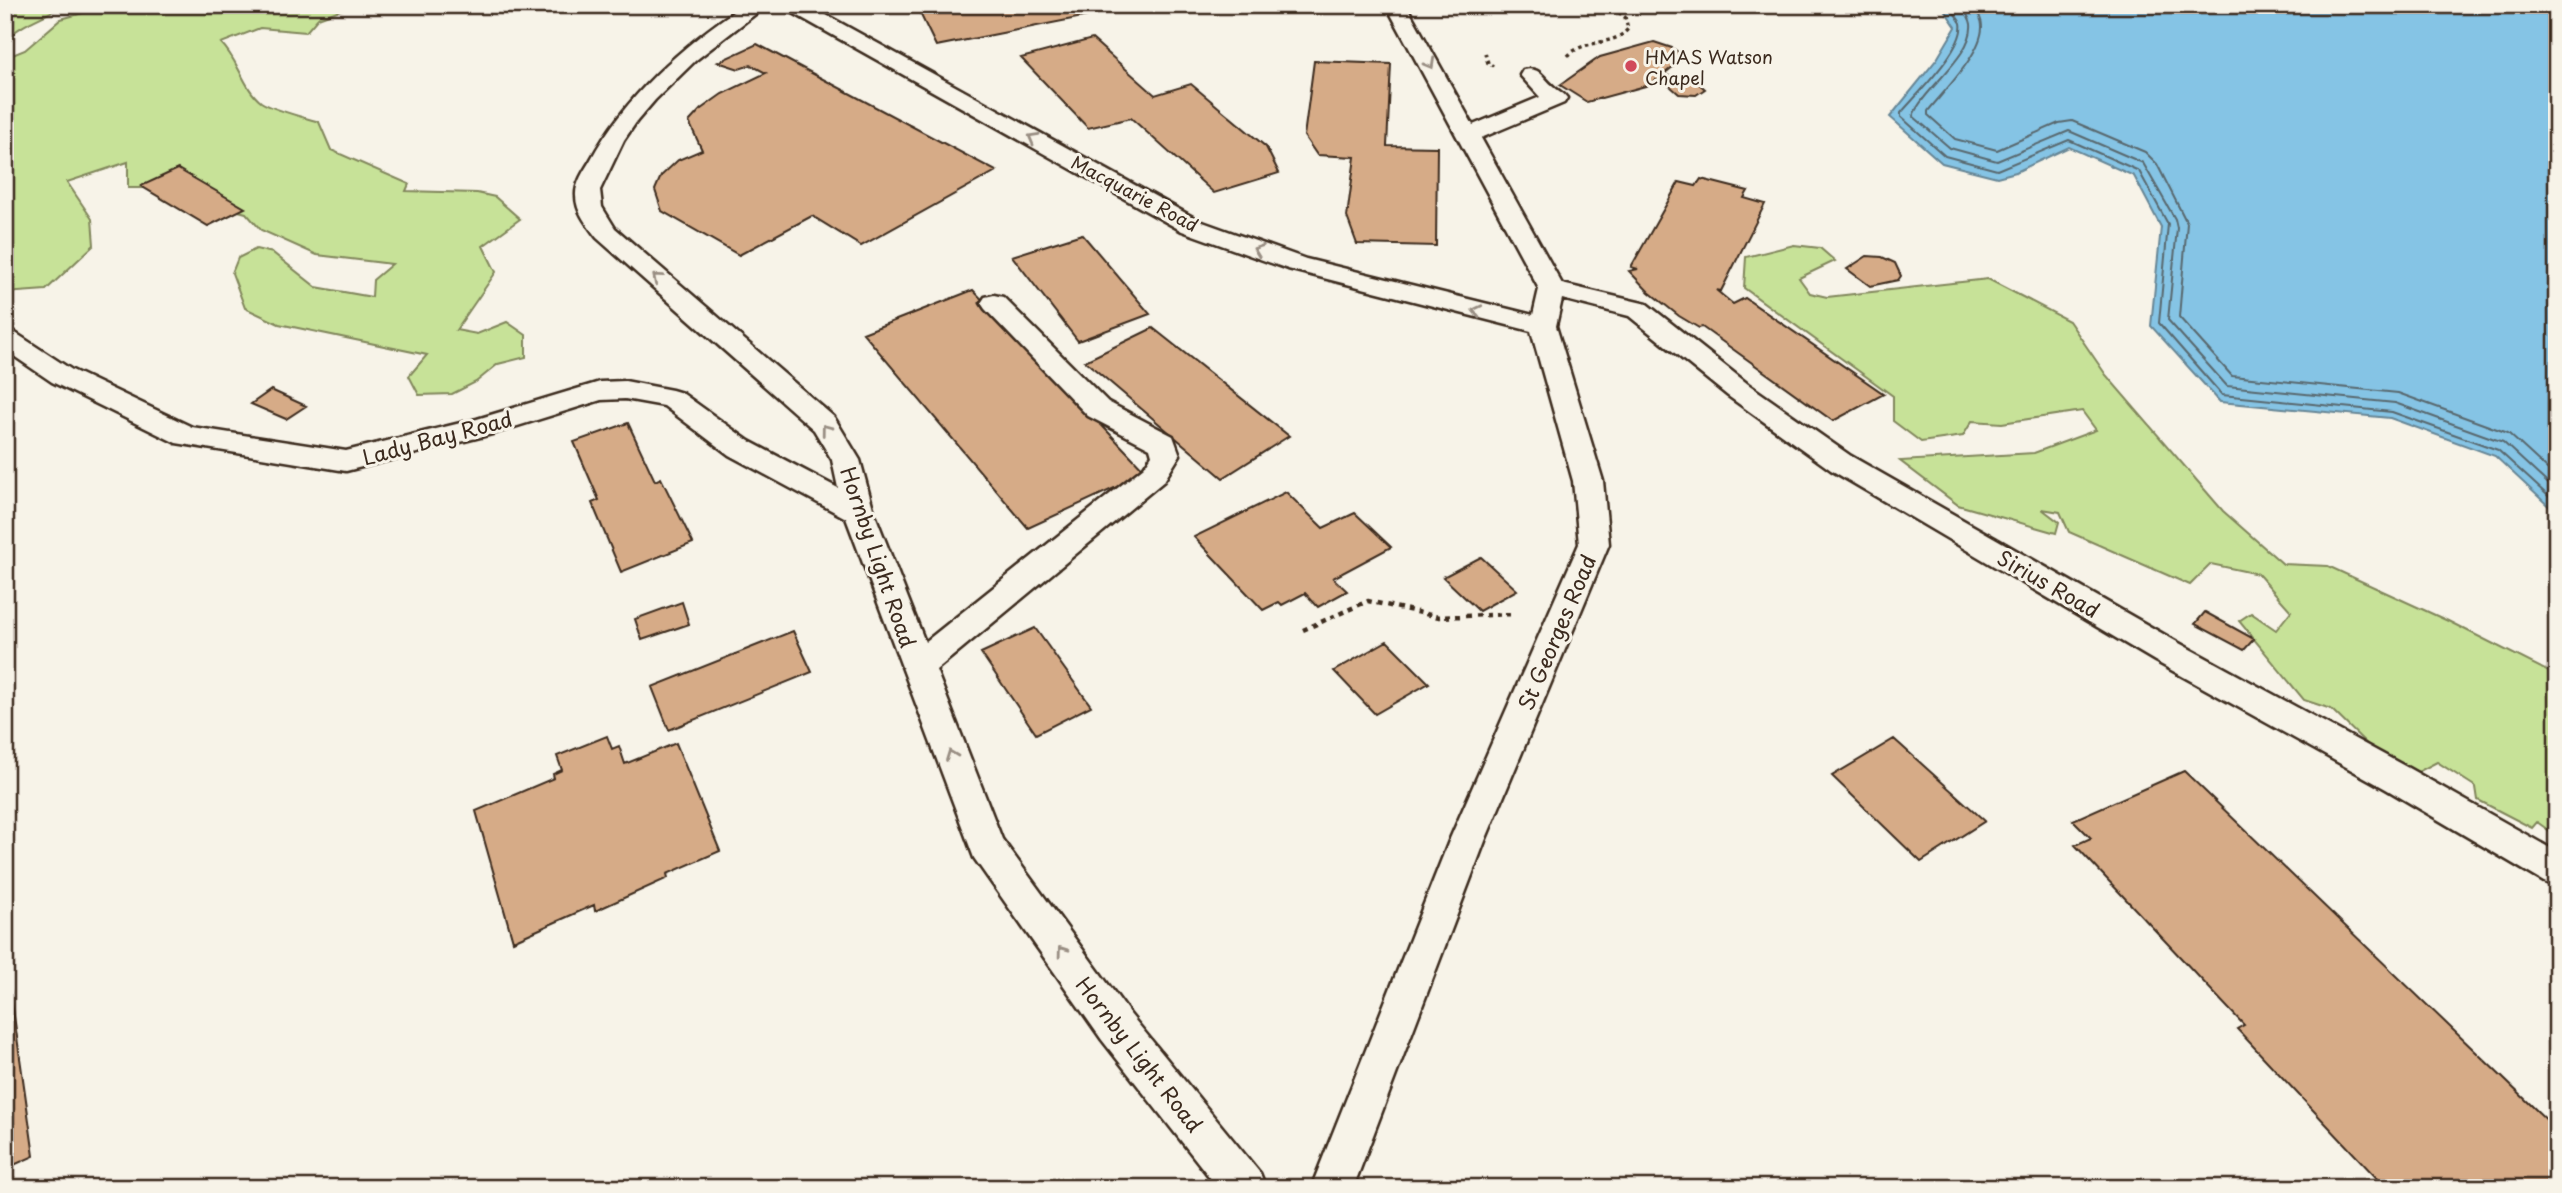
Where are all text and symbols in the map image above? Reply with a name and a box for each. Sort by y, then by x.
place label: HMAS Watson Chapel [1645,43,1773,91]
one-way arrow [1422,57,1435,69]
marker: HMAS Watson Chapel [1623,58,1639,74]
one-way arrow [1028,133,1040,146]
street label: Macquarie Road [1067,148,1203,238]
one-way arrow [1252,244,1264,258]
one-way arrow [652,274,665,286]
one-way arrow [1471,304,1483,319]
street label: Lady Bay Road [358,402,516,472]
one-way arrow [822,424,834,437]
street label: Hornby Light Road [833,462,925,652]
street label: Sirius Road [1992,541,2106,625]
street label: St Georges Road [1509,549,1603,715]
one-way arrow [945,749,959,761]
one-way arrow [1057,946,1070,959]
street label: Hornby Light Road [1069,969,1211,1139]

